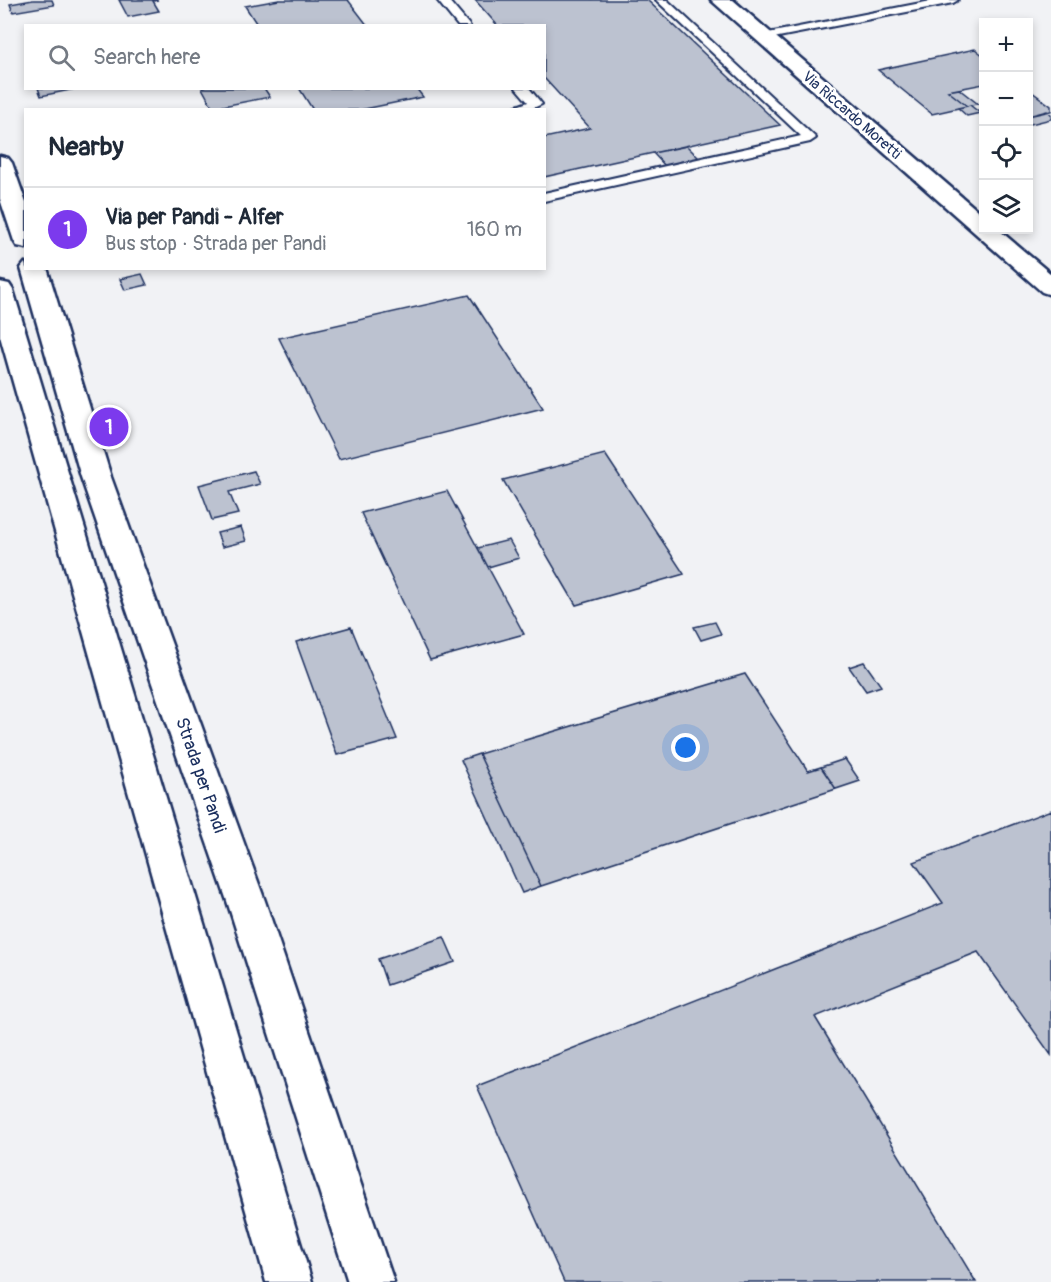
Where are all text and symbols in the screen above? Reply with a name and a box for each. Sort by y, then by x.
map controls [979,18,1033,234]
button: + [979,18,1033,72]
search box [24,24,546,90]
icon: search [45,41,78,74]
text: Search here [93,43,200,71]
street label: Via Riccardo Moretti [798,67,905,164]
button: − [979,72,1033,126]
button: locate [979,126,1033,180]
text: Nearby [48,131,124,163]
button: layers [979,180,1033,234]
text: Via per Pandi - Alfer [105,203,284,231]
text: 1 [64,217,71,242]
text: 160 m [467,217,522,242]
text: Bus stop · Strada per Pandi [105,231,326,256]
pin: 1 [90,404,128,450]
street label: Strada per Pandi [170,714,231,836]
your location [671,733,700,762]

